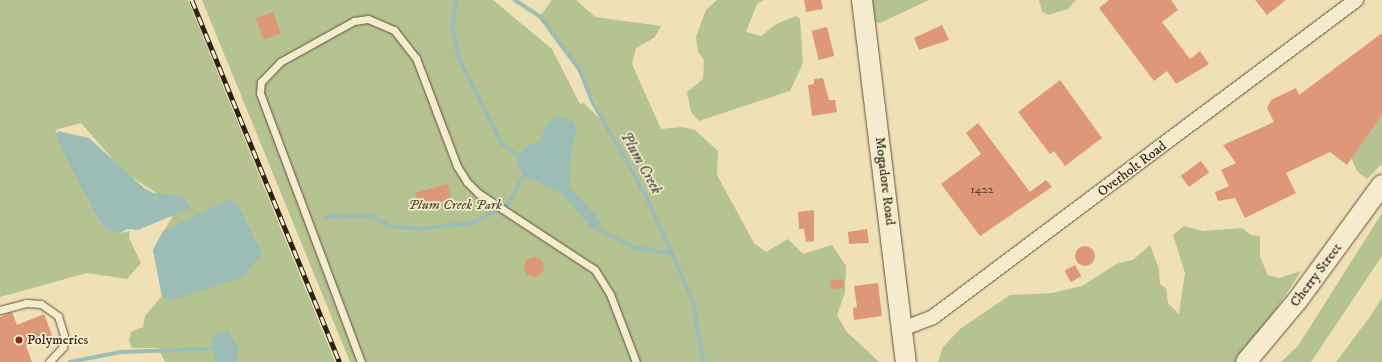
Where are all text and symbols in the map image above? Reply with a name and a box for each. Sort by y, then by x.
water label: Plum Creek [617,129,665,197]
street label: Mogadore Road [871,136,899,226]
street label: Overholt Road [1094,138,1170,200]
house number: 1422 [970,183,994,197]
park label: Plum Creek Park [408,197,502,213]
street label: Cherry Street [1287,240,1345,310]
place label: Polymerics [27,332,88,348]
marker: Polymerics [14,335,24,345]

